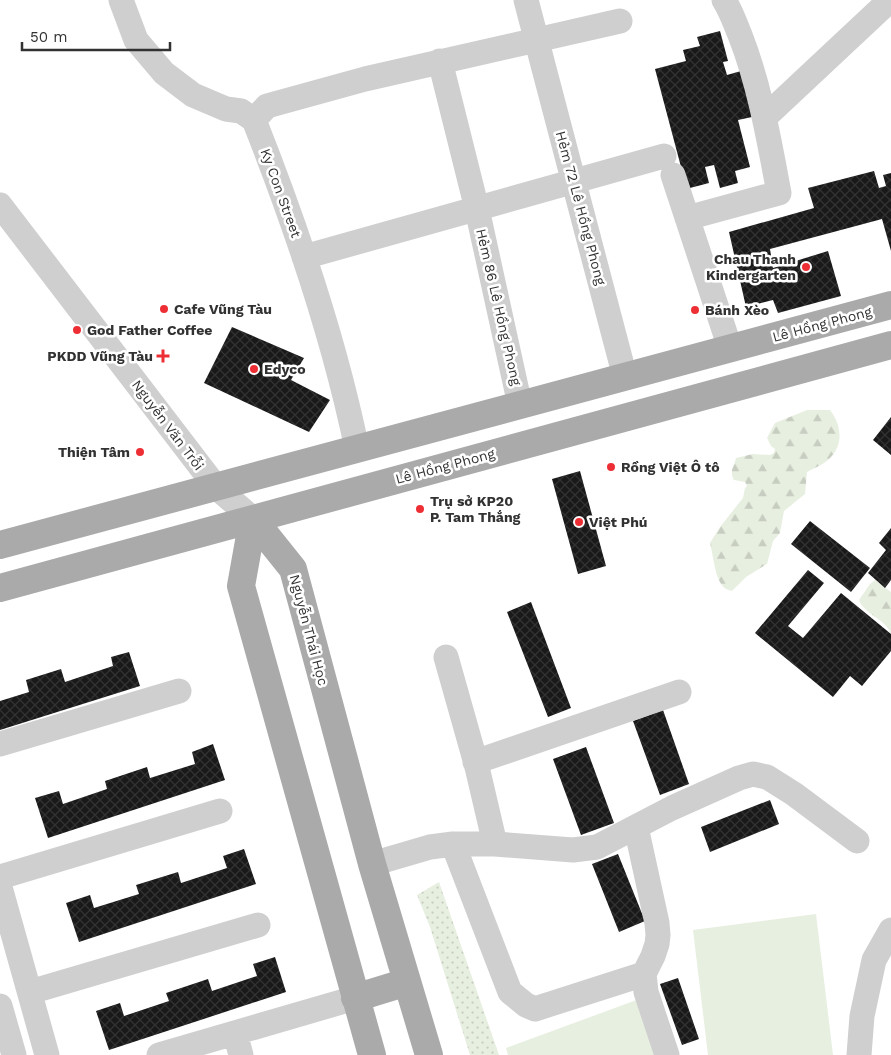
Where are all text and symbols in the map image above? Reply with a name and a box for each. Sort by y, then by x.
scale bar [22,20,170,52]
text: 50 m [30,28,67,46]
street label: Hẻm 72 Lê Hồng Phong [553,129,609,287]
street label: Ky Con Street [257,146,305,240]
street label: Hẻm 86 Lê Hồng Phong [473,227,525,388]
place label: Chau Thanh Kindergarten [706,251,796,283]
marker: Chau Thanh Kindergarten [800,261,812,273]
place label: Cafe Vũng Tàu [174,301,272,317]
place label: Bánh Xèo [705,302,769,318]
marker: Cafe Vũng Tàu [158,303,170,315]
street label: Lê Hồng Phong [771,303,874,345]
marker: Bánh Xèo [689,304,701,316]
place label: God Father Coffee [87,322,212,338]
marker: God Father Coffee [71,324,83,336]
place label: PKDD Vũng Tàu [47,348,153,364]
marker: PKDD Vũng Tàu [157,350,169,362]
place label: Edyco [264,361,306,377]
marker: Edyco [248,363,260,375]
street label: Nguyễn Văn Trỗi [129,377,207,473]
place label: Thiện Tâm [58,444,130,460]
street label: Lê Hồng Phong [394,445,497,487]
marker: Thiện Tâm [134,446,146,458]
place label: Rồng Việt Ô tô [621,459,720,475]
marker: Rồng Việt Ô tô [605,461,617,473]
place label: Trụ sở KP20 P. Tam Thắng [430,493,521,525]
marker: Trụ sở KP20 P. Tam Thắng [414,503,426,515]
place label: Việt Phú [589,514,647,530]
marker: Việt Phú [573,516,585,528]
street label: Nguyễn Thái Học [286,573,332,687]

